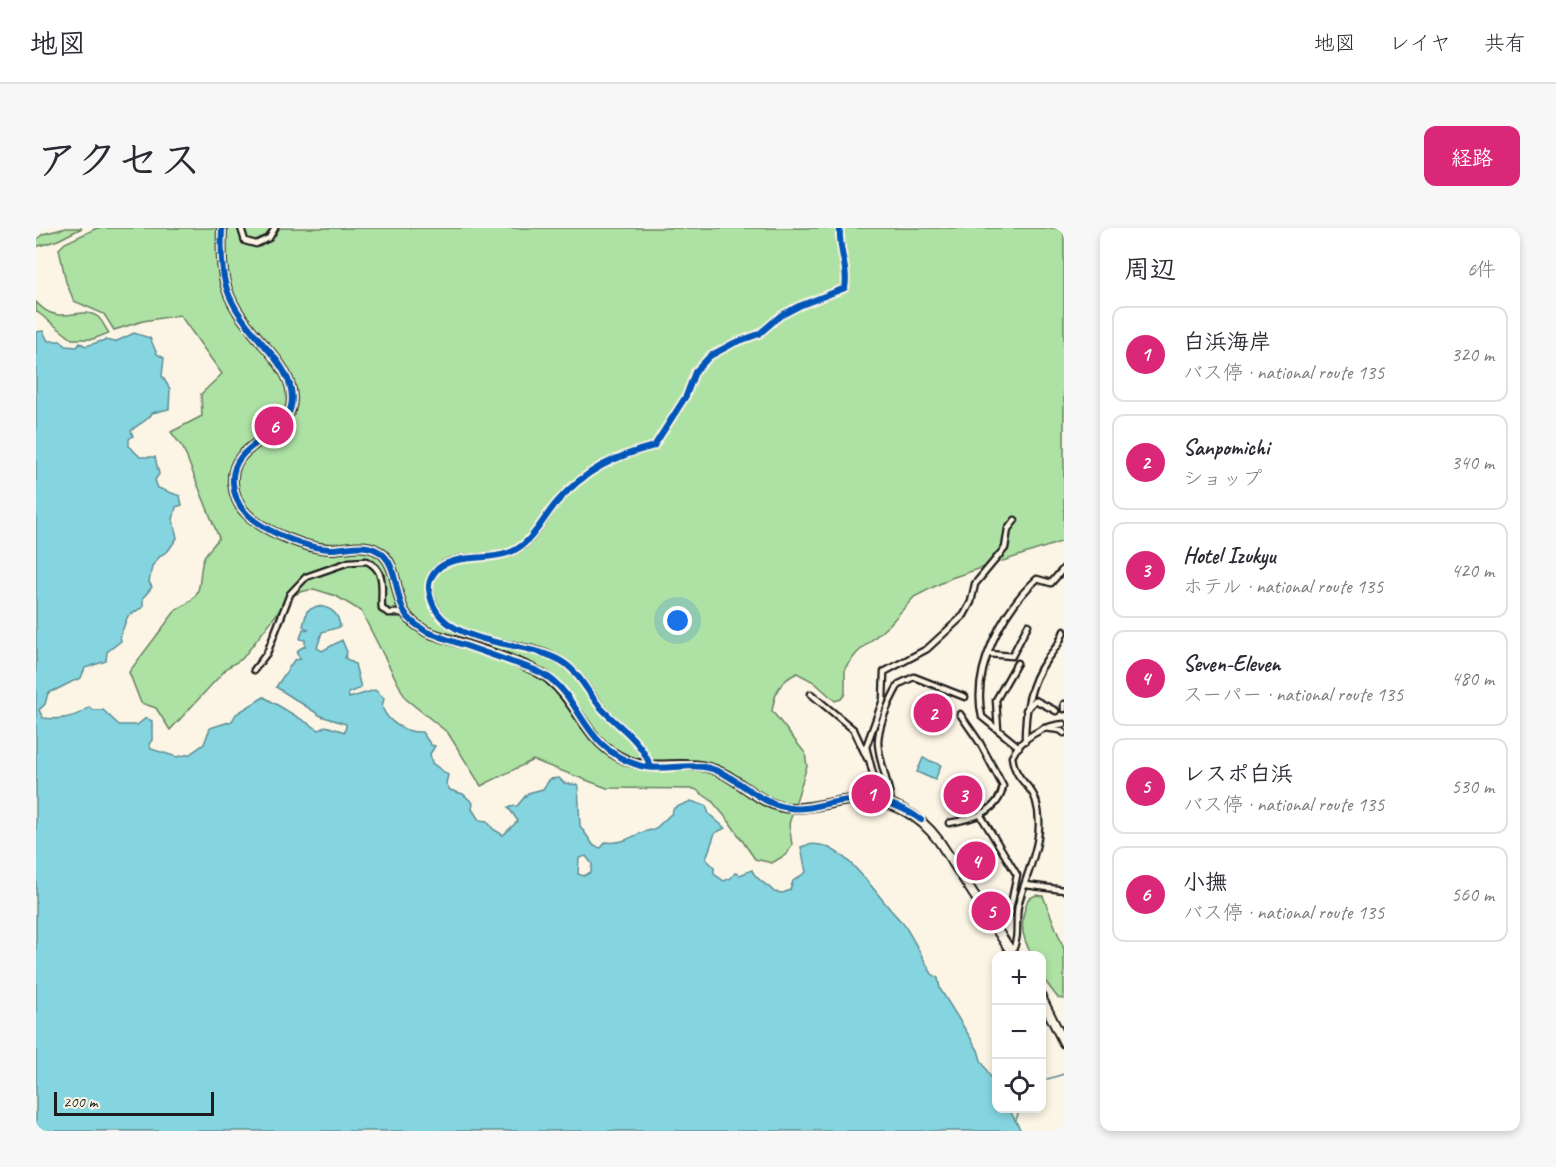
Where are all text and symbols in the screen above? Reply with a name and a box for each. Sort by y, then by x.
text: 地図 [30,26,86,61]
text: 地図 [1314,30,1356,56]
text: レイヤ [1389,30,1451,56]
text: 共有 [1484,30,1526,56]
button: 経路 [1424,126,1520,186]
text: アクセス [36,134,201,187]
text: 周辺 [1124,253,1176,286]
text: 6件 [1467,257,1496,282]
text: 白浜海岸 [1183,328,1271,356]
text: 1 [1141,342,1150,367]
text: 320 m [1451,342,1494,367]
text: バス停 · national route 135 [1183,360,1384,385]
pin: 6 [254,404,294,448]
text: Sanpomichi [1183,434,1269,462]
text: 2 [1141,450,1150,475]
text: 340 m [1451,450,1494,475]
text: ショップ [1183,466,1262,491]
text: Hotel Izukyu [1183,542,1275,570]
text: 3 [1141,558,1150,583]
text: 420 m [1451,558,1494,583]
text: ホテル · national route 135 [1183,574,1383,599]
your location [663,606,692,635]
text: Seven-Eleven [1183,650,1280,678]
text: 4 [1141,666,1150,691]
text: 480 m [1451,666,1494,691]
text: スーパー · national route 135 [1183,682,1403,707]
pin: 2 [914,690,952,736]
text: レスポ白浜 [1183,760,1293,788]
pin: 1 [852,772,890,816]
pin: 3 [944,772,982,818]
text: 5 [1141,774,1150,799]
text: 530 m [1451,774,1494,799]
text: バス停 · national route 135 [1183,792,1384,817]
pin: 4 [956,838,996,884]
text: 小撫 [1183,868,1227,896]
text: 6 [1141,882,1150,907]
text: 560 m [1451,882,1494,907]
pin: 5 [972,888,1010,934]
text: バス停 · national route 135 [1183,900,1384,925]
map controls [992,951,1046,1113]
button: + [992,951,1046,1005]
button: − [992,1005,1046,1059]
button: locate [992,1059,1046,1113]
scale bar [54,1089,214,1116]
text: 200 m [63,1092,97,1112]

